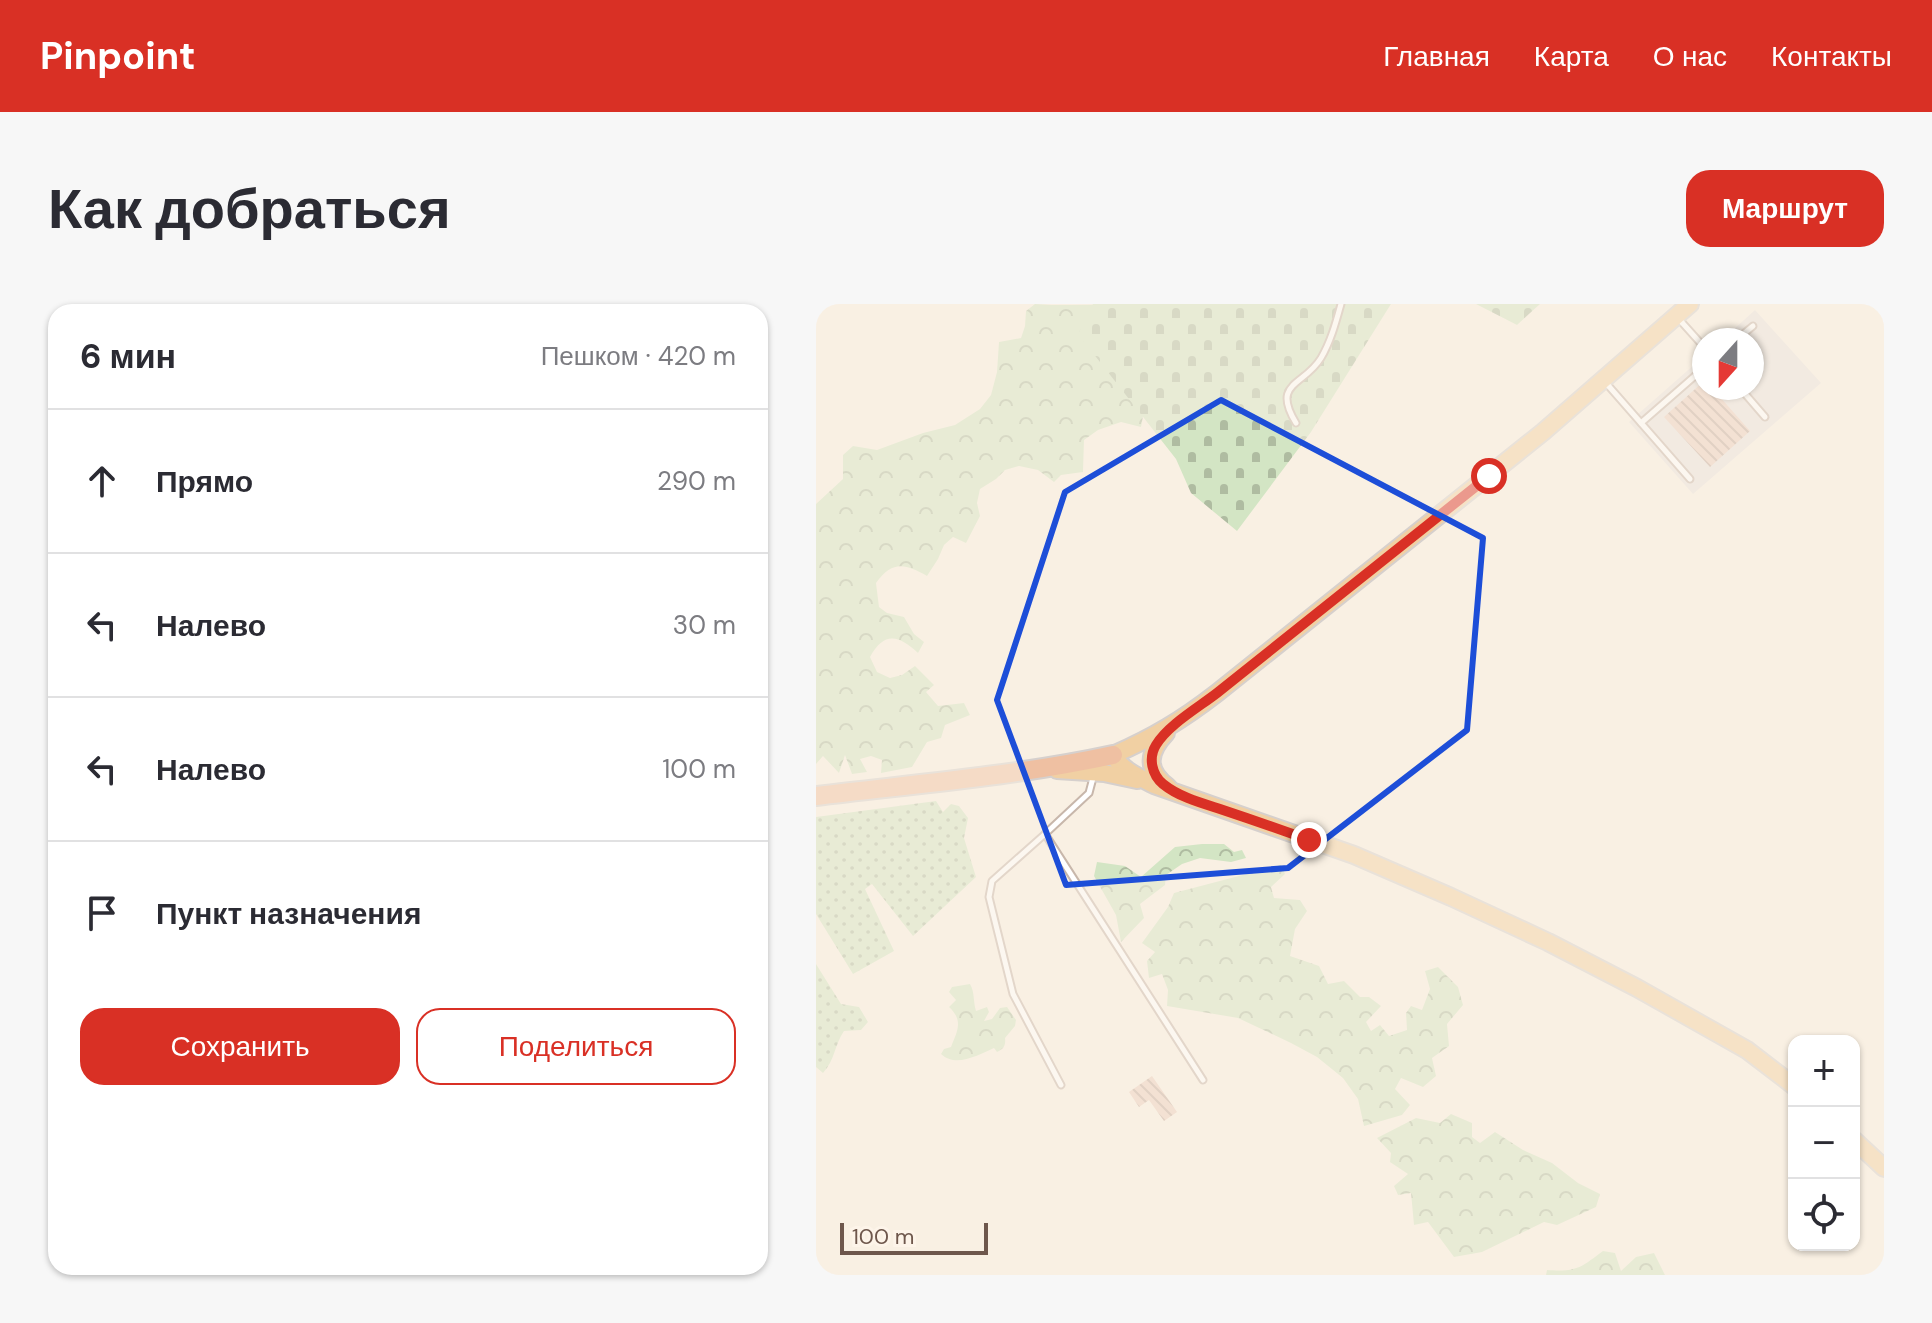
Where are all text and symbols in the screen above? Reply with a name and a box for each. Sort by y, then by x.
text: Pinpoint [40,31,196,81]
text: Главная [1383,38,1490,75]
text: Карта [1534,38,1609,75]
text: О нас [1653,38,1727,75]
text: Контакты [1771,38,1892,75]
button: Маршрут [1686,170,1884,247]
text: Как добраться [48,172,451,245]
north arrow [1692,328,1764,400]
text: 6 мин [80,334,176,379]
text: Пешком · 420 m [541,339,736,373]
route start [1471,458,1507,494]
icon: ahead [80,459,124,503]
text: Прямо [156,462,253,501]
text: 290 m [657,464,736,498]
icon: left [80,603,124,647]
text: Налево [156,606,266,645]
text: 30 m [673,608,736,642]
icon: left [80,747,124,791]
text: Налево [156,750,266,789]
text: 100 m [662,752,736,786]
route end [1291,822,1327,858]
icon: arrive [80,891,124,935]
text: Пункт назначения [156,894,421,933]
button: Сохранить [80,1008,400,1085]
button: Поделиться [416,1008,736,1085]
map controls [1788,1035,1860,1251]
button: + [1788,1035,1860,1107]
button: − [1788,1107,1860,1179]
button: locate [1788,1179,1860,1251]
scale bar [840,1219,988,1255]
text: 100 m [852,1222,914,1251]

